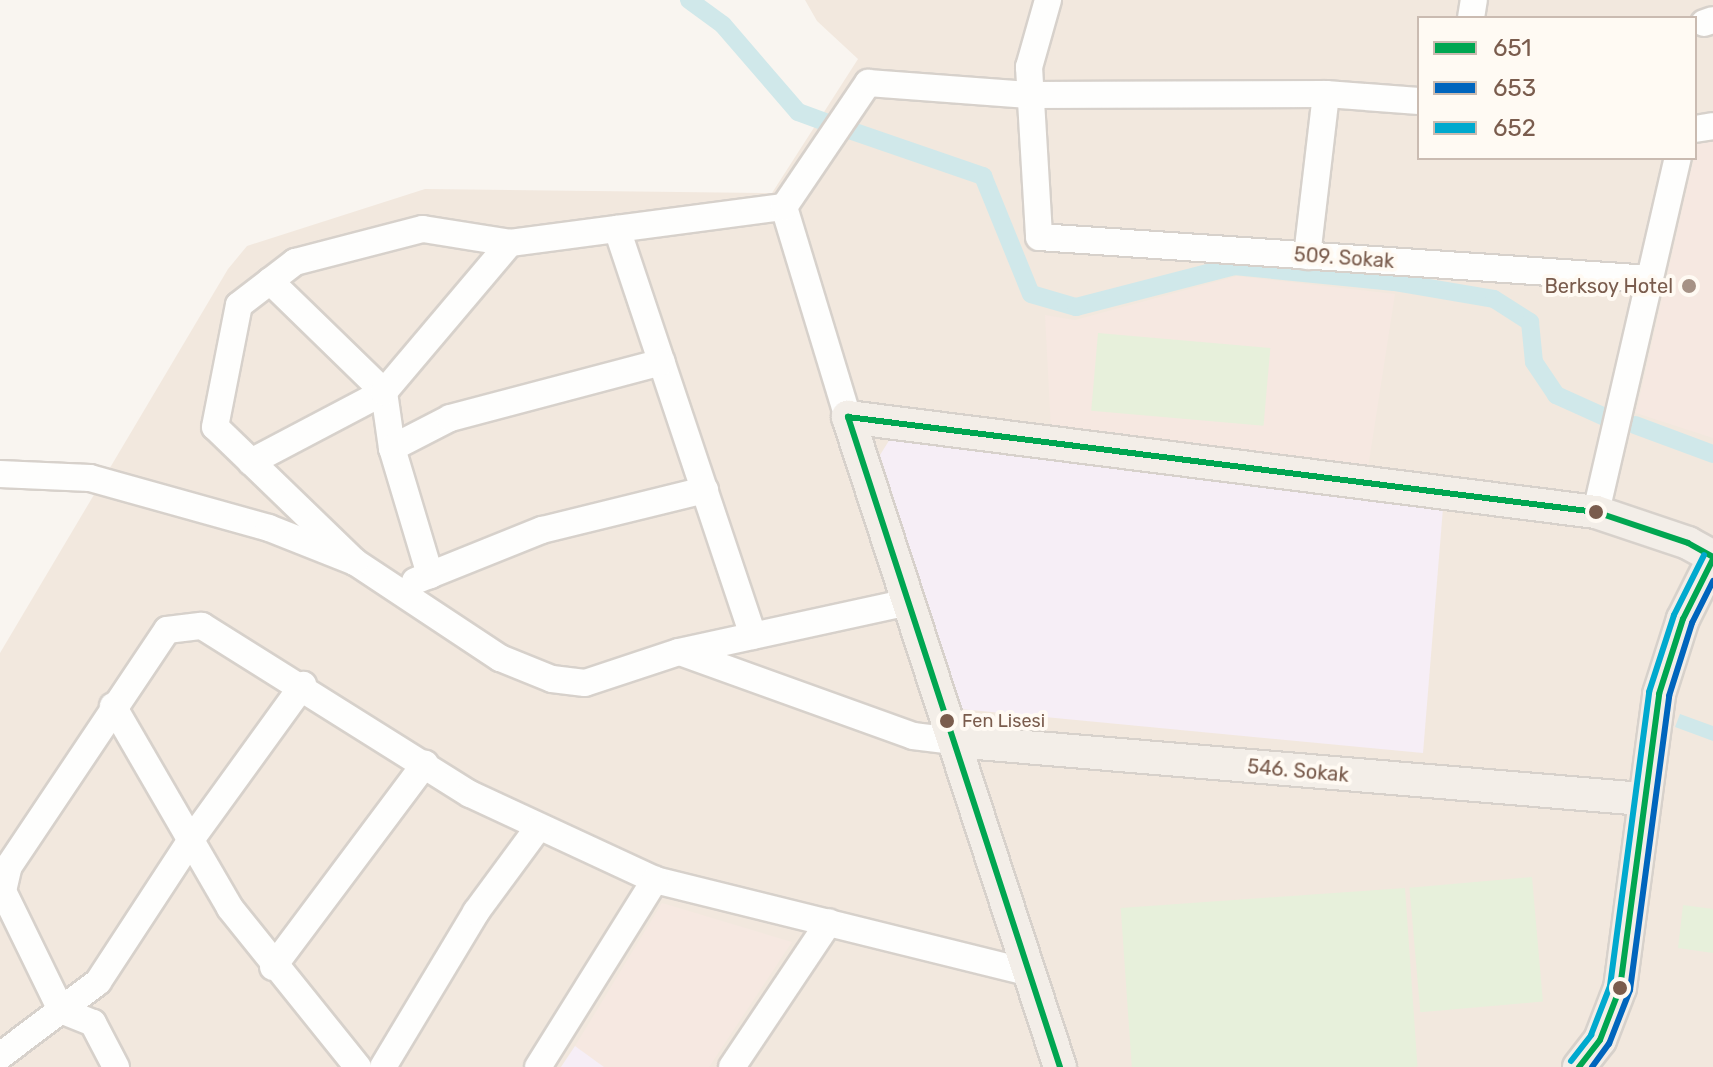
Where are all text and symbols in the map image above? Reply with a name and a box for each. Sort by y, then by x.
legend [1417,16,1697,160]
text: 651 [1493,34,1532,62]
text: 653 [1493,74,1536,102]
text: 652 [1493,114,1536,142]
street label: 509. Sokak [1293,243,1395,273]
place label: Berksoy Hotel [1544,274,1673,298]
marker: Berksoy Hotel [1680,277,1698,295]
unlabelled marker [1588,504,1604,520]
place label: Fen Lisesi [962,710,1045,732]
marker: Fen Lisesi [939,713,955,729]
street label: 546. Sokak [1246,755,1350,787]
unlabelled marker [1612,980,1628,996]

